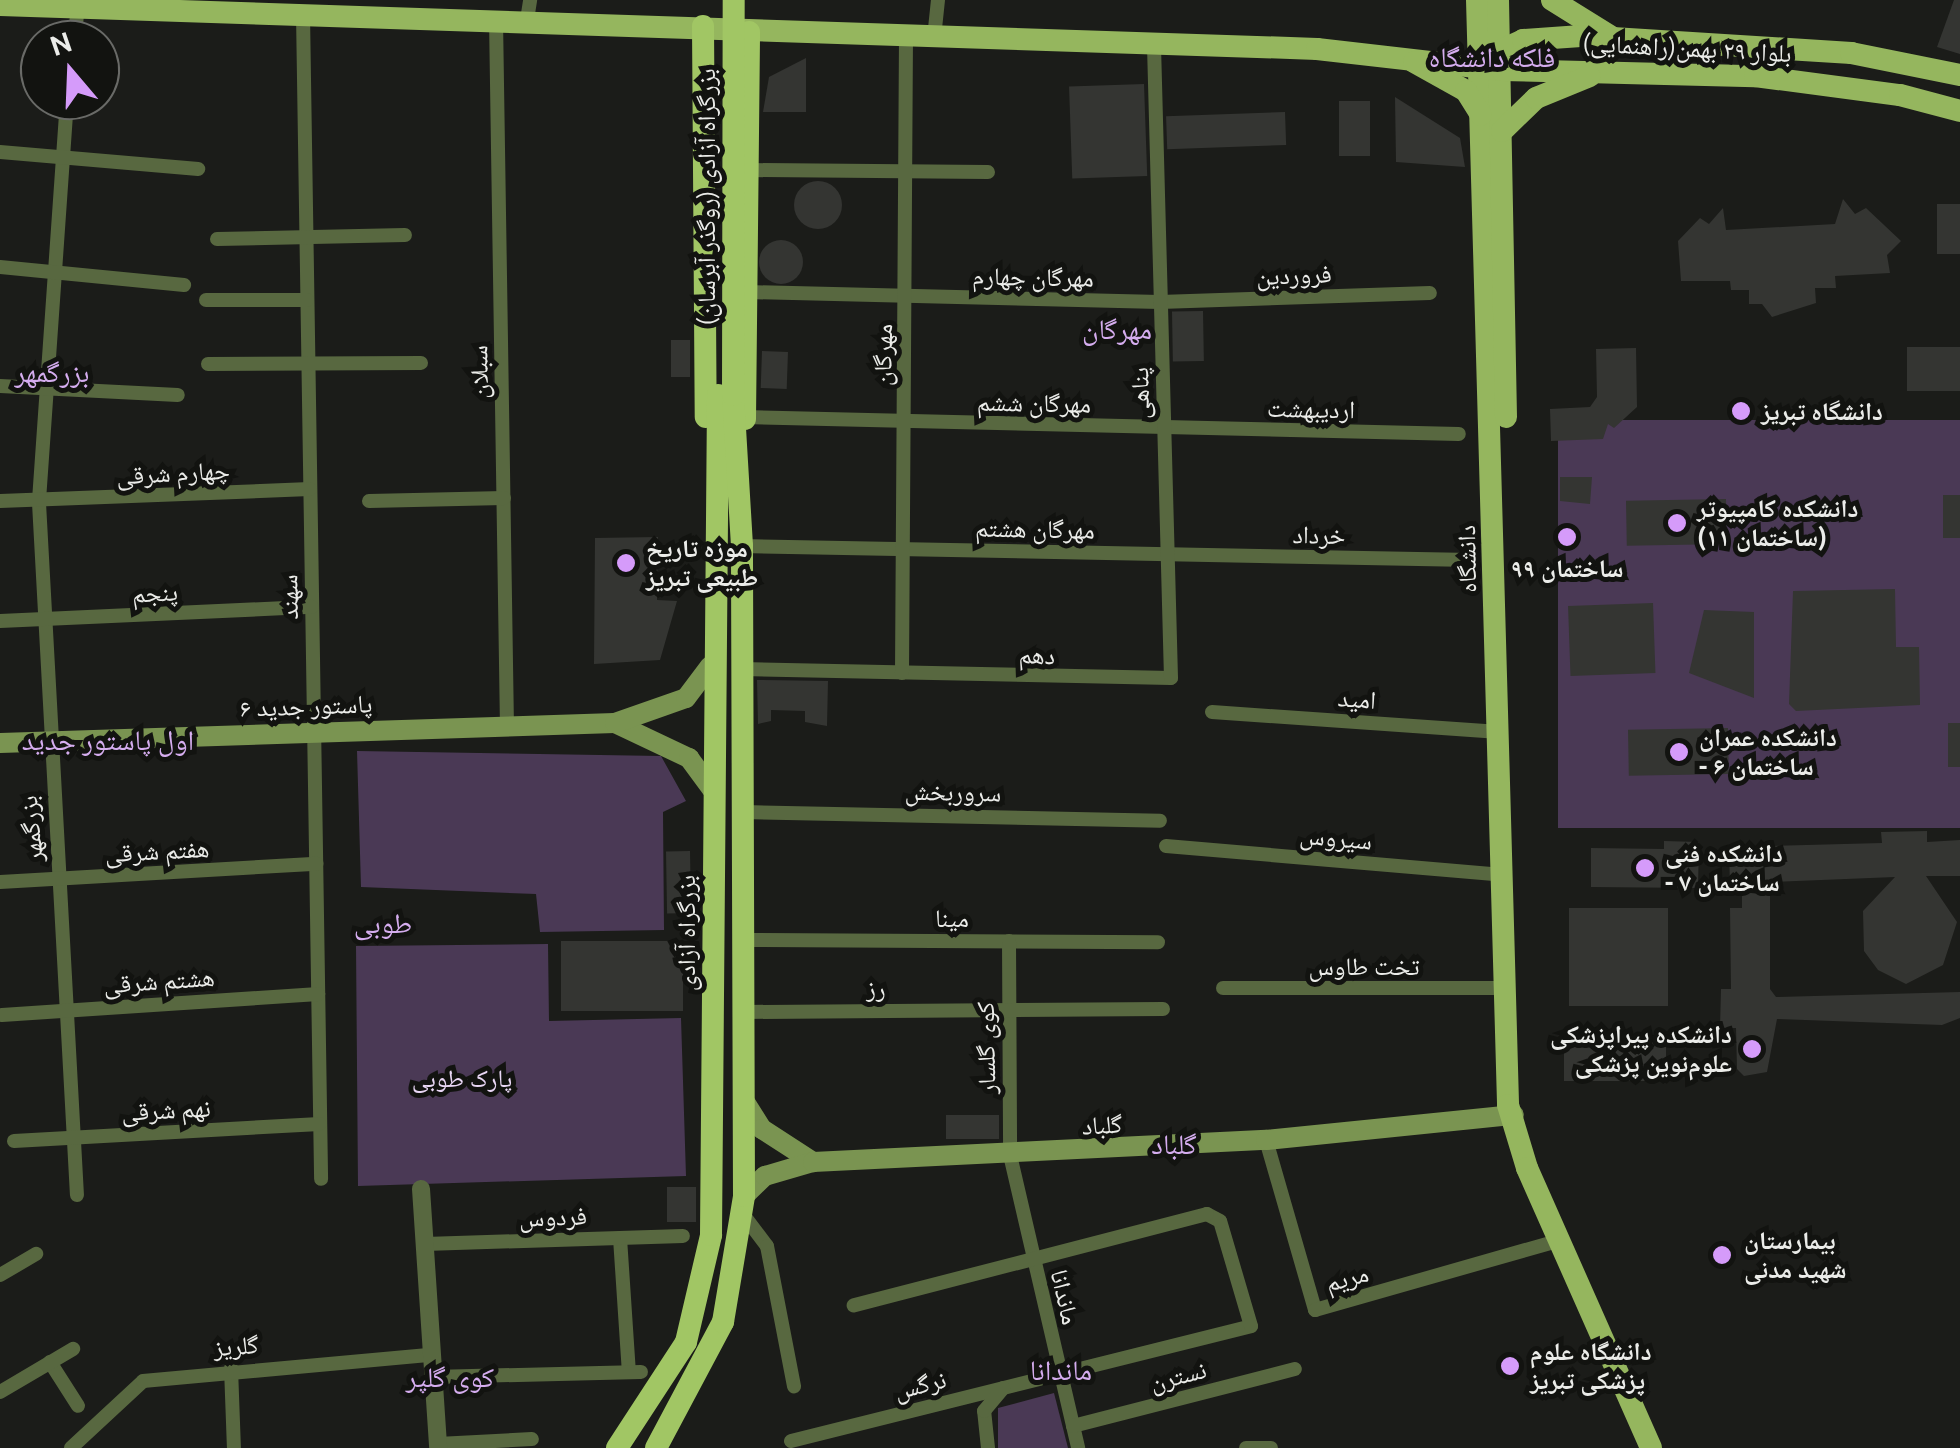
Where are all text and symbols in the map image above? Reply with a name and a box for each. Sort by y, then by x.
north arrow [20,20,120,120]
text: N [46,25,76,61]
street label: بلوار ٢٩ بهمن(راهنمایی) [1582,28,1792,68]
district label: فلکه دانشگاه [1429,40,1555,74]
street label: بزرگراه آزادی (روگذر آبرسان) [691,68,721,326]
street label: فروردین [1256,259,1332,291]
street label: مهرگان چهارم [972,261,1094,293]
district label: مهرگان [1082,312,1152,346]
street label: مهرگان [867,324,899,386]
street label: سبلان [464,345,494,399]
district label: بزرگمهر [15,355,89,389]
street label: پناهی [1125,367,1155,419]
street label: مهرگان ششم [977,387,1091,419]
street label: اردیبهشت [1267,393,1355,425]
place label: دانشگاه تبریز [1761,396,1883,426]
marker: دانشگاه تبریز [1730,400,1752,422]
street label: چهارم شرقی [116,455,230,491]
place label: دانشکده کامپیوتر (ساختمان ۱۱) [1697,494,1858,553]
marker: دانشکده کامپیوتر (ساختمان ۱۱) [1666,512,1688,534]
street label: مهرگان هشتم [975,513,1095,545]
street label: خرداد [1292,520,1346,550]
street label: دانشگاه [1451,525,1483,593]
marker: ساختمان ۹۹ [1556,526,1578,548]
place label: موزه تاریخ طبیعی تبریز [646,534,758,593]
marker: موزه تاریخ طبیعی تبریز [615,552,637,574]
place label: ساختمان ۹۹ [1511,553,1623,583]
street label: سهند [274,574,304,620]
street label: پنجم [131,577,179,609]
street label: دهم [1018,639,1056,671]
street label: امید [1337,683,1377,715]
street label: پاستور جدید ۶ [239,689,373,723]
district label: اول پاستور جدید [22,723,194,757]
place label: دانشکده عمران - ساختمان ۶ [1699,723,1837,782]
marker: دانشکده عمران - ساختمان ۶ [1668,741,1690,763]
street label: سروربخش [904,776,1002,808]
street label: بزرگمهر [13,794,49,864]
street label: سیروس [1299,820,1373,856]
street label: هفتم شرقی [104,833,210,869]
place label: دانشکده فنی - ساختمان ۷ [1665,839,1783,898]
marker: دانشکده فنی - ساختمان ۷ [1634,857,1656,879]
street label: بزرگراه آزادی [671,875,701,991]
street label: مینا [935,903,969,933]
district label: طوبی [354,906,412,940]
street label: تخت طاوس [1308,951,1420,981]
street label: هشتم شرقی [102,962,216,1000]
street label: رز [866,973,886,1003]
street label: کوی گلسار [970,1002,1002,1094]
place label: دانشکده پیراپزشکی علوم‌نوین پزشکی [1550,1020,1732,1079]
marker: دانشکده پیراپزشکی علوم‌نوین پزشکی [1741,1038,1763,1060]
park label: پارک طوبی [412,1063,512,1093]
street label: نهم شرقی [121,1093,211,1127]
street label: گلباد [1081,1109,1123,1141]
district label: گلباد [1151,1127,1197,1161]
street label: فردوس [519,1201,587,1233]
place label: بیمارستان شهید مدنی [1744,1226,1847,1285]
marker: بیمارستان شهید مدنی [1709,1242,1735,1268]
street label: مریم [1322,1258,1372,1298]
street label: ماندانا [1044,1267,1086,1327]
street label: گلریز [212,1329,260,1363]
place label: دانشگاه علوم پزشکی تبریز [1530,1337,1651,1396]
district label: ماندانا [1030,1353,1092,1387]
street label: نسترن [1147,1355,1209,1397]
marker: دانشگاه علوم پزشکی تبریز [1499,1355,1521,1377]
district label: کوی گلپر [406,1360,494,1394]
street label: نرگس [891,1364,949,1406]

